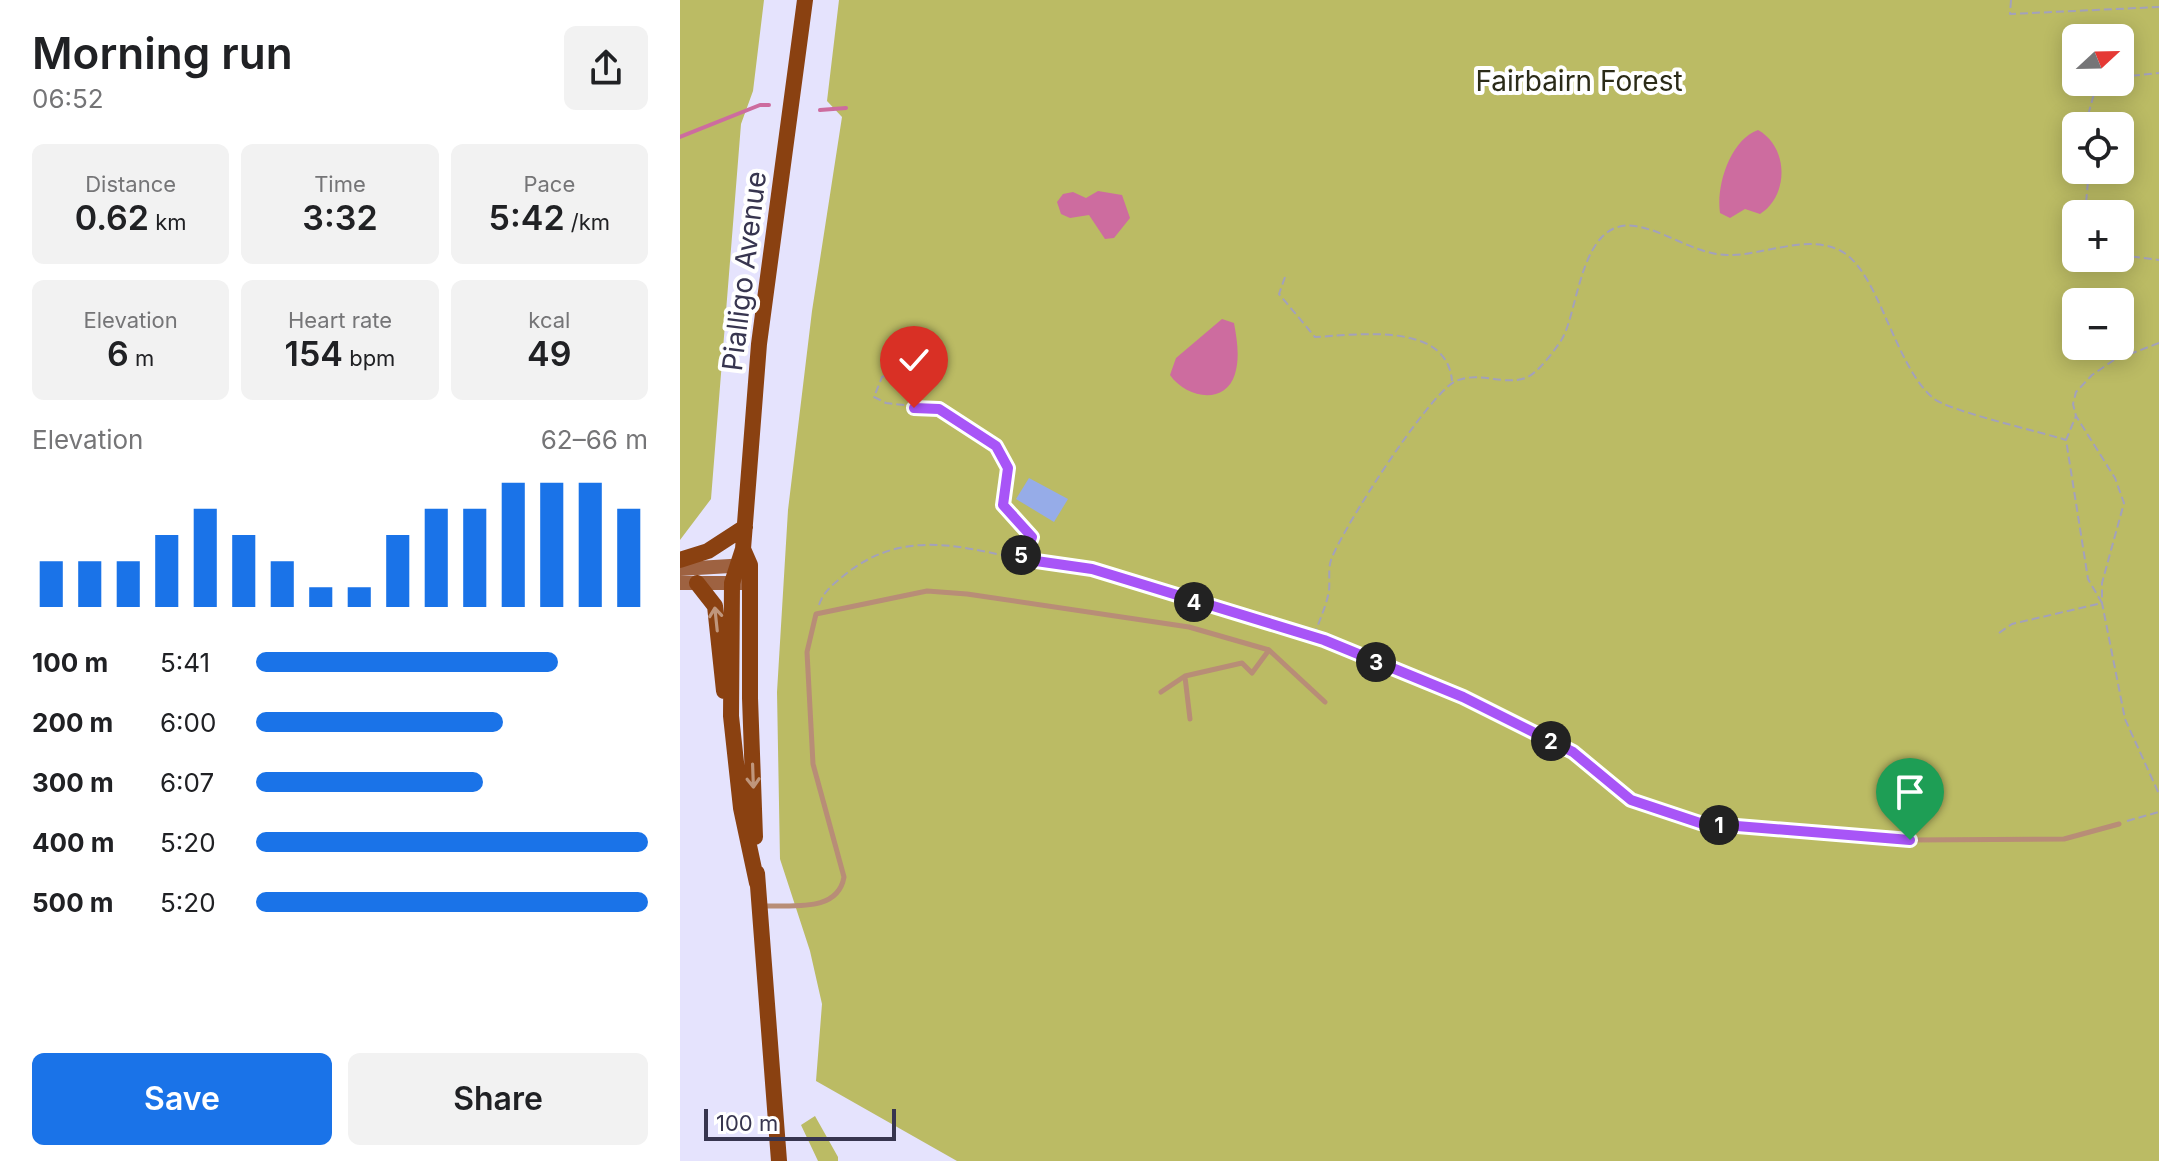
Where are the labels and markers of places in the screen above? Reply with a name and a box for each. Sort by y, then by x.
pin [880,326,948,408]
pin: 5 [1001,535,1041,575]
pin: 4 [1174,582,1214,622]
pin: 3 [1356,642,1396,682]
pin: 2 [1531,721,1571,761]
pin [1876,758,1944,840]
pin: 1 [1699,805,1739,845]

